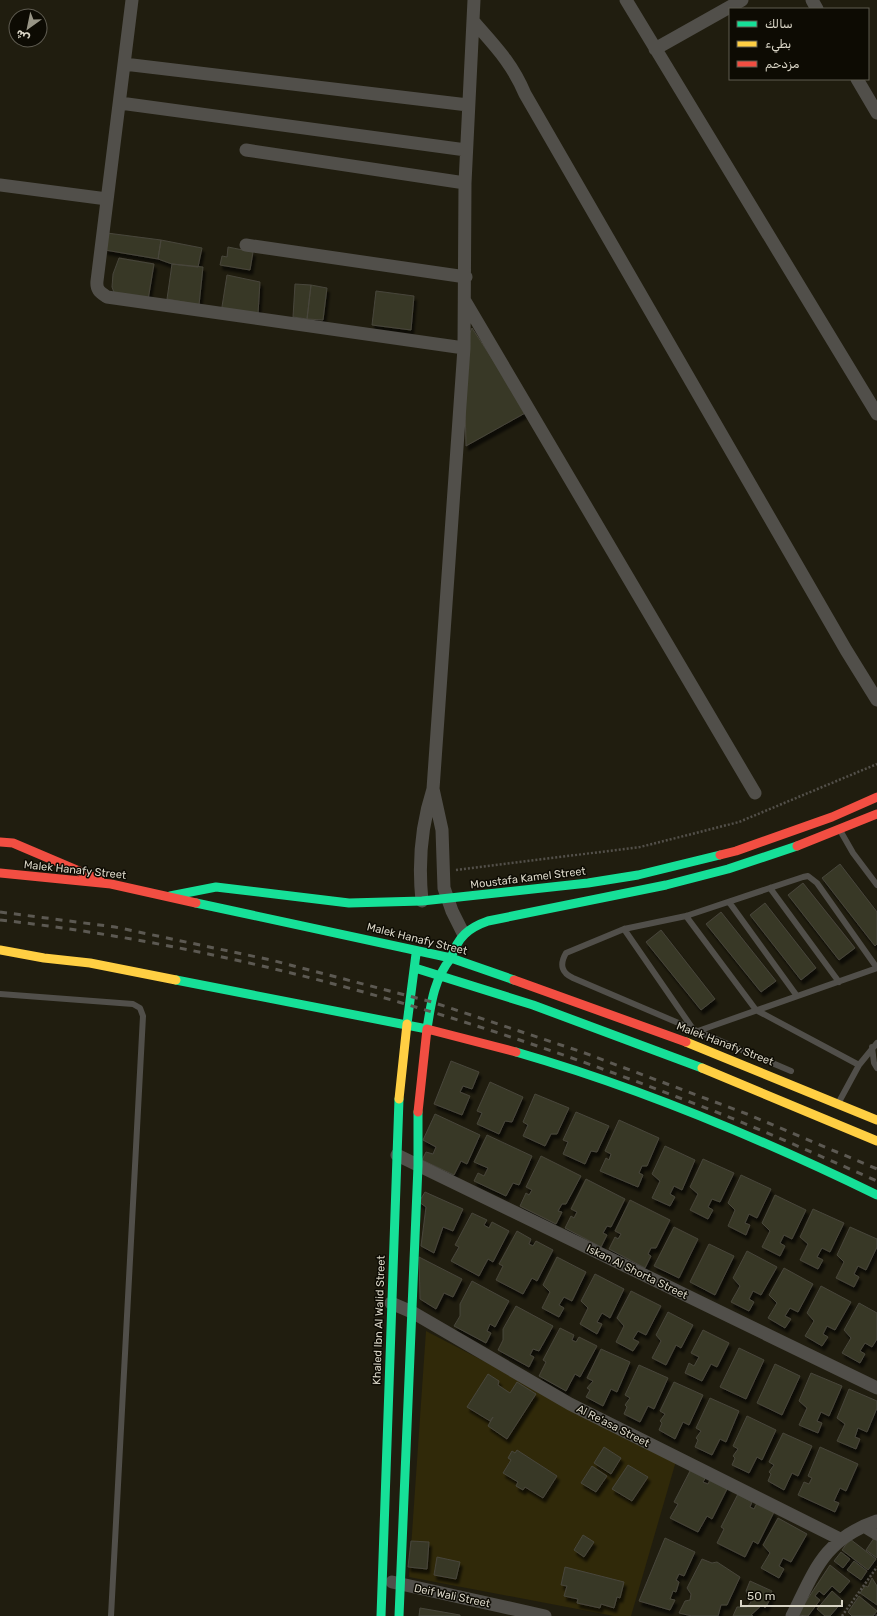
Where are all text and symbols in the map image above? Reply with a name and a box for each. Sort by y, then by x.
north arrow [8,8,48,48]
legend [729,8,869,80]
text: سالك [765,17,793,31]
text: ش [13,27,32,45]
text: بطيء [765,37,791,53]
text: مزدحم [765,57,800,72]
street label: Malek Hanafy Street [23,858,128,882]
street label: Moustafa Kamel Street [470,864,587,892]
street label: Malek Hanafy Street [365,920,469,958]
street label: Malek Hanafy Street [675,1019,776,1069]
street label: Iskan Al Shorta Street [584,1242,690,1302]
street label: Khaled Ibn Al Walid Street [370,1254,388,1385]
street label: Al Re'asa Street [574,1402,652,1450]
street label: Deif Wali Street [413,1582,492,1611]
scale bar [741,1582,842,1608]
text: 50 m [747,1589,775,1603]

